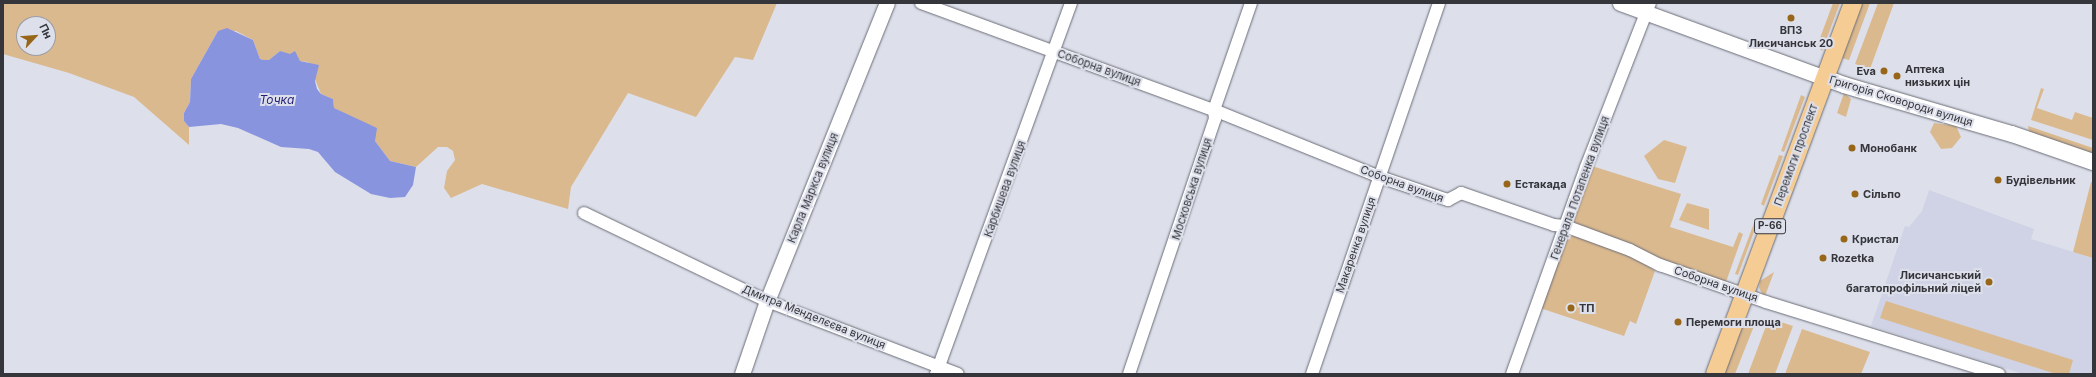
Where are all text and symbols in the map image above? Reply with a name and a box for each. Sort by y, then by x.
marker: ВПЗ Лисичанськ 20 [1786,13,1796,23]
north arrow [16,16,56,56]
text: Пн [36,21,55,41]
place label: ВПЗ Лисичанськ 20 [1749,24,1833,50]
street label: Соборна вулиця [1056,47,1142,89]
place label: Аптека низьких цін [1905,63,1970,89]
place label: Eva [1856,64,1876,78]
marker: Eva [1879,66,1889,76]
marker: Аптека низьких цін [1892,71,1902,81]
street label: Григорія Сковороди вулиця [1828,73,1974,129]
water label: Точка [260,93,294,107]
street label: Перемоги проспект [1771,102,1821,208]
street label: Генерала Потапенка вулиця [1548,115,1612,261]
street label: Карла Маркса вулиця [785,131,841,245]
street label: Московська вулиця [1169,136,1215,242]
street label: Карбишева вулиця [981,139,1029,239]
place label: Монобанк [1860,141,1917,155]
marker: Монобанк [1847,143,1857,153]
street label: Соборна вулиця [1359,163,1445,205]
place label: Будівельник [2006,173,2076,187]
marker: Будівельник [1993,175,2003,185]
place label: Естакада [1515,177,1567,191]
marker: Естакада [1502,179,1512,189]
place label: Сiльпо [1863,187,1901,201]
marker: Сiльпо [1850,189,1860,199]
street label: Макаренка вулиця [1333,195,1379,295]
road number: Р-66 [1754,218,1786,234]
place label: Кристал [1852,232,1899,246]
marker: Кристал [1839,234,1849,244]
place label: Rozetka [1831,251,1874,265]
marker: Rozetka [1818,253,1828,263]
street label: Соборна вулиця [1672,263,1760,305]
place label: Лисичанський багатопрофільний ліцей [1846,269,1981,295]
marker: Лисичанський багатопрофільний ліцей [1984,277,1994,287]
street label: Дмитра Менделєєва вулиця [740,282,888,352]
place label: ТП [1579,301,1595,315]
marker: ТП [1566,303,1576,313]
place label: Перемоги площа [1686,315,1781,329]
marker: Перемоги площа [1673,317,1683,327]

